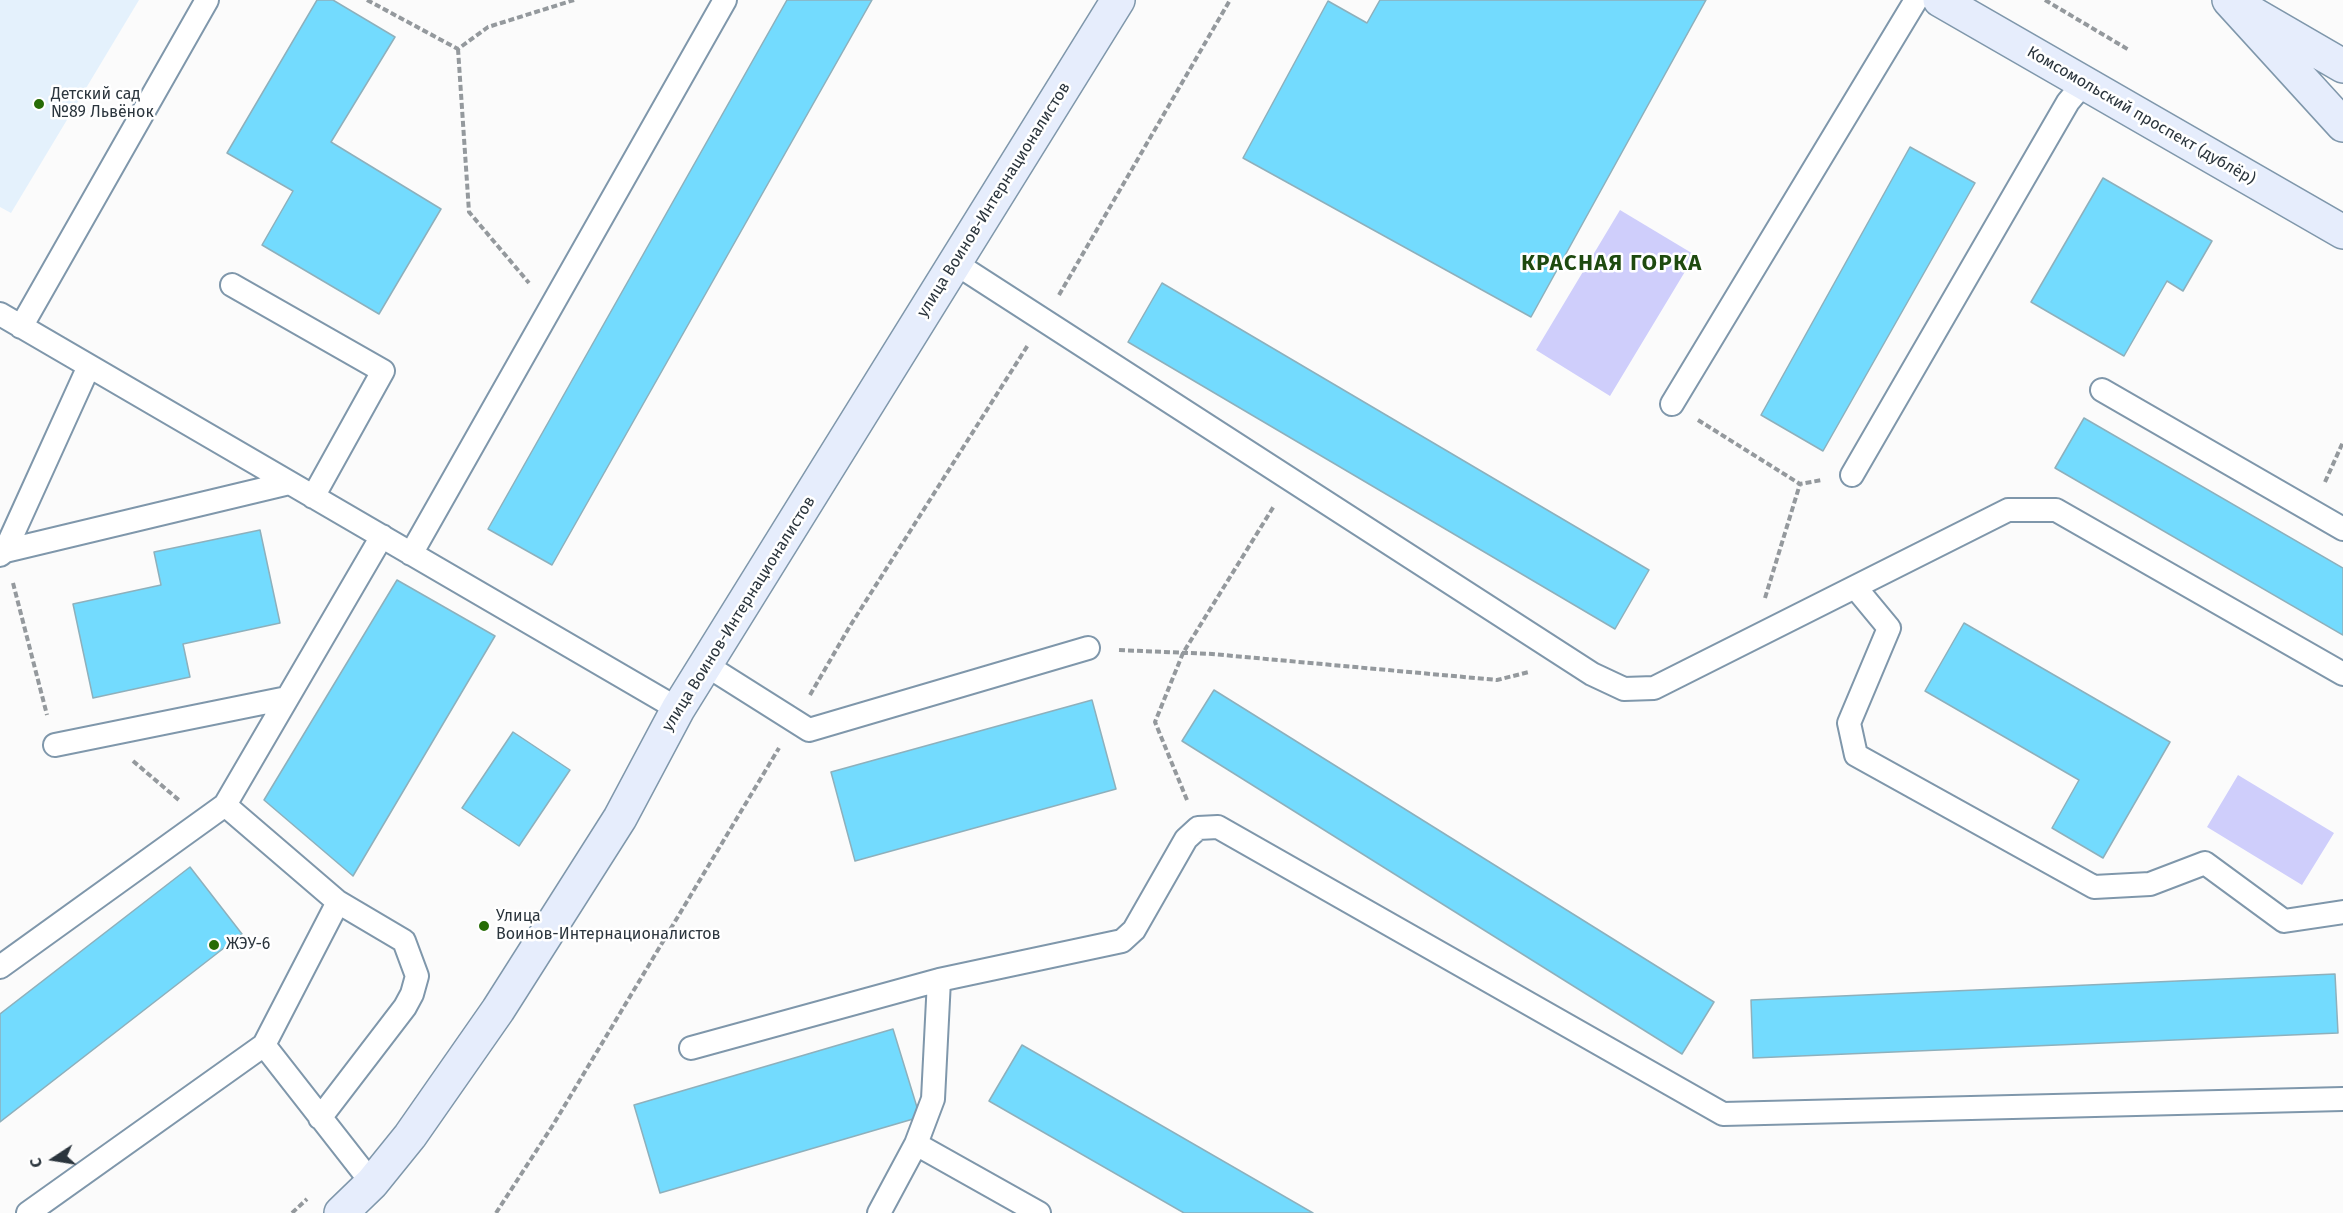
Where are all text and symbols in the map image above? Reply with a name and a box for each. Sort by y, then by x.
street label: Комсомольский проспект (дублёр) [2023,43,2259,189]
street label: улица Воинов-Интернационалистов [913,79,1075,321]
place label: Детский сад №89 Львёнок [51,85,154,123]
marker: Детский сад №89 Львёнок [32,97,46,111]
district label: КРАСНАЯ ГОРКА [1521,251,1703,277]
street label: улица Воинов-Интернационалистов [658,493,820,735]
place label: Улица Воинов-Интернационалистов [496,907,721,945]
marker: Улица Воинов-Интернационалистов [477,919,491,933]
place label: ЖЭУ-6 [226,935,270,955]
marker: ЖЭУ-6 [207,938,221,952]
north arrow [24,1129,84,1189]
text: С [26,1156,46,1169]

